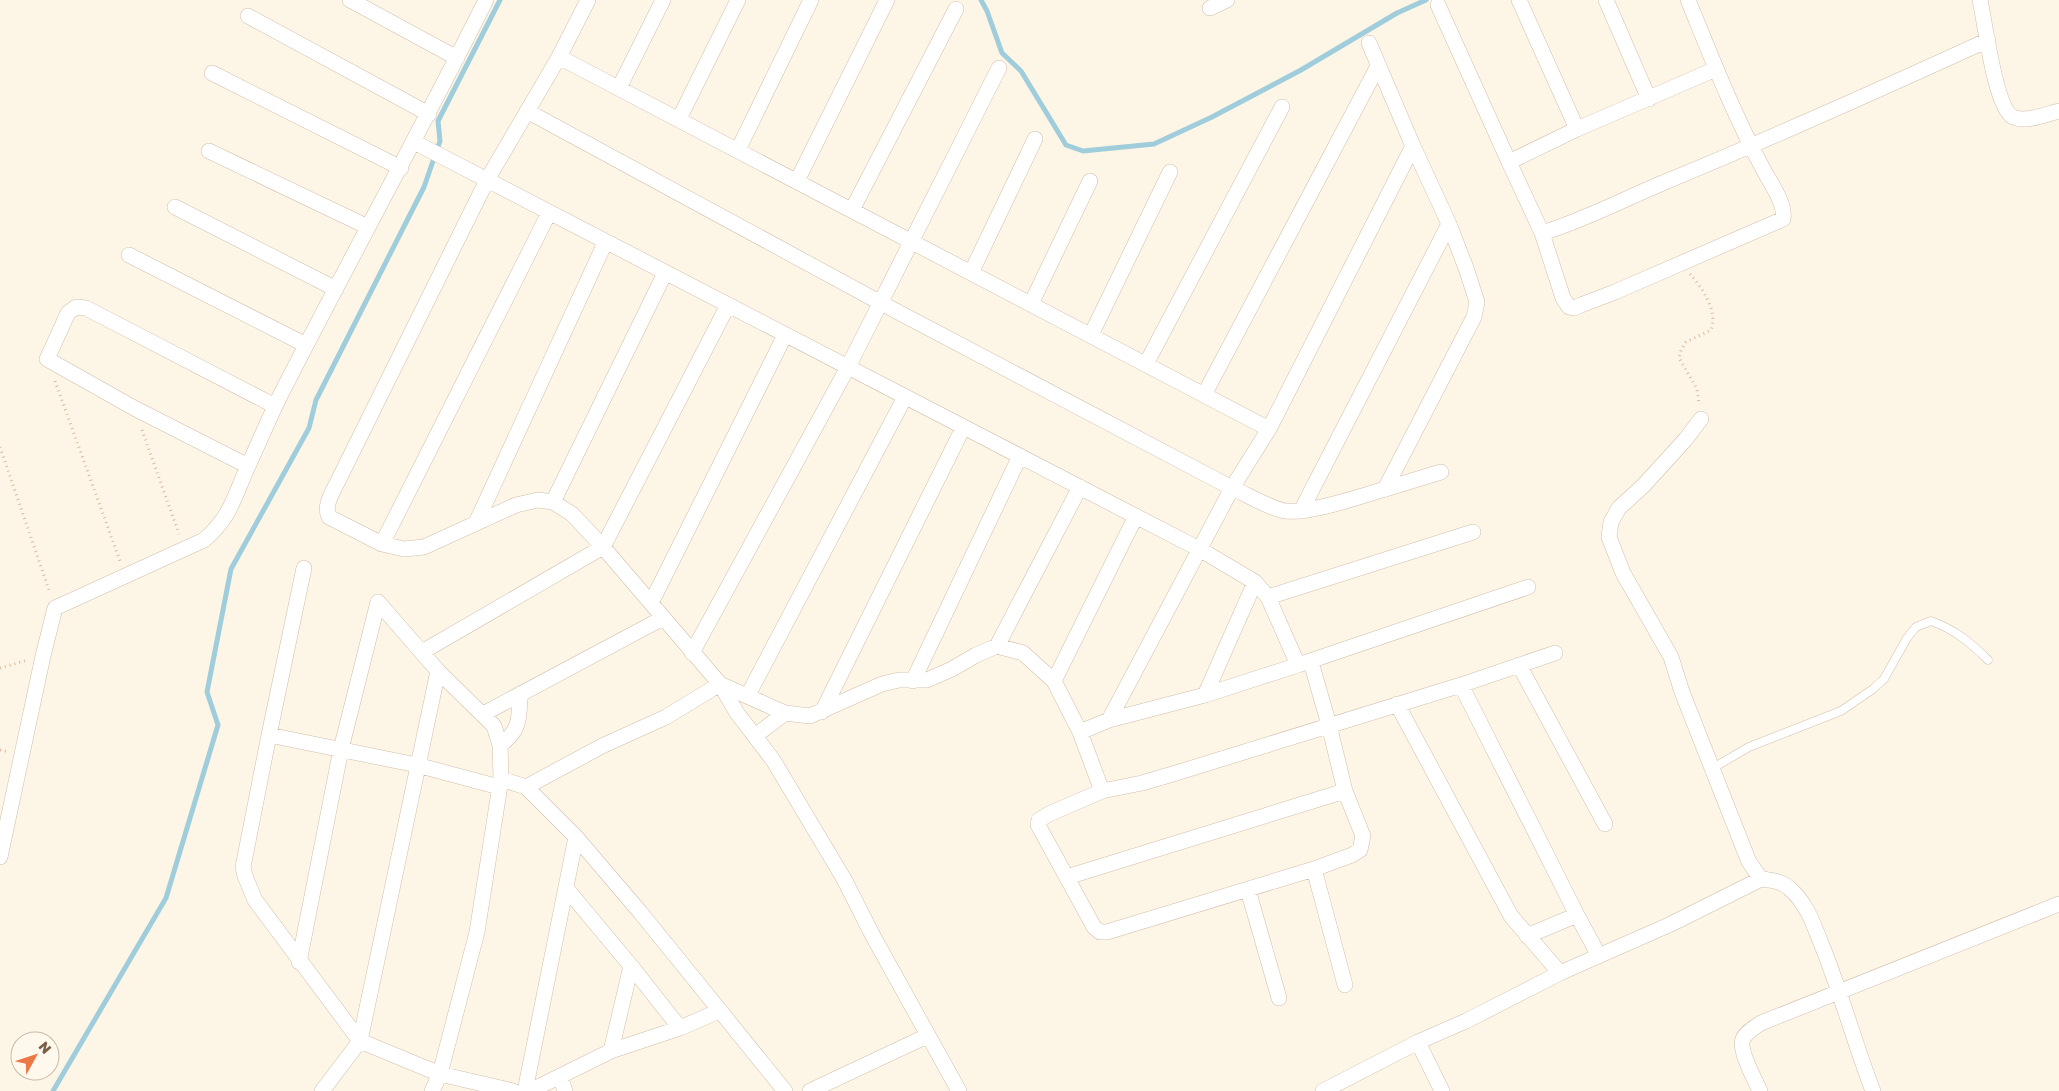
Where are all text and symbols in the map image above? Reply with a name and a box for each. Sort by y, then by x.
north arrow [10,1031,60,1081]
text: N [35,1038,55,1057]

